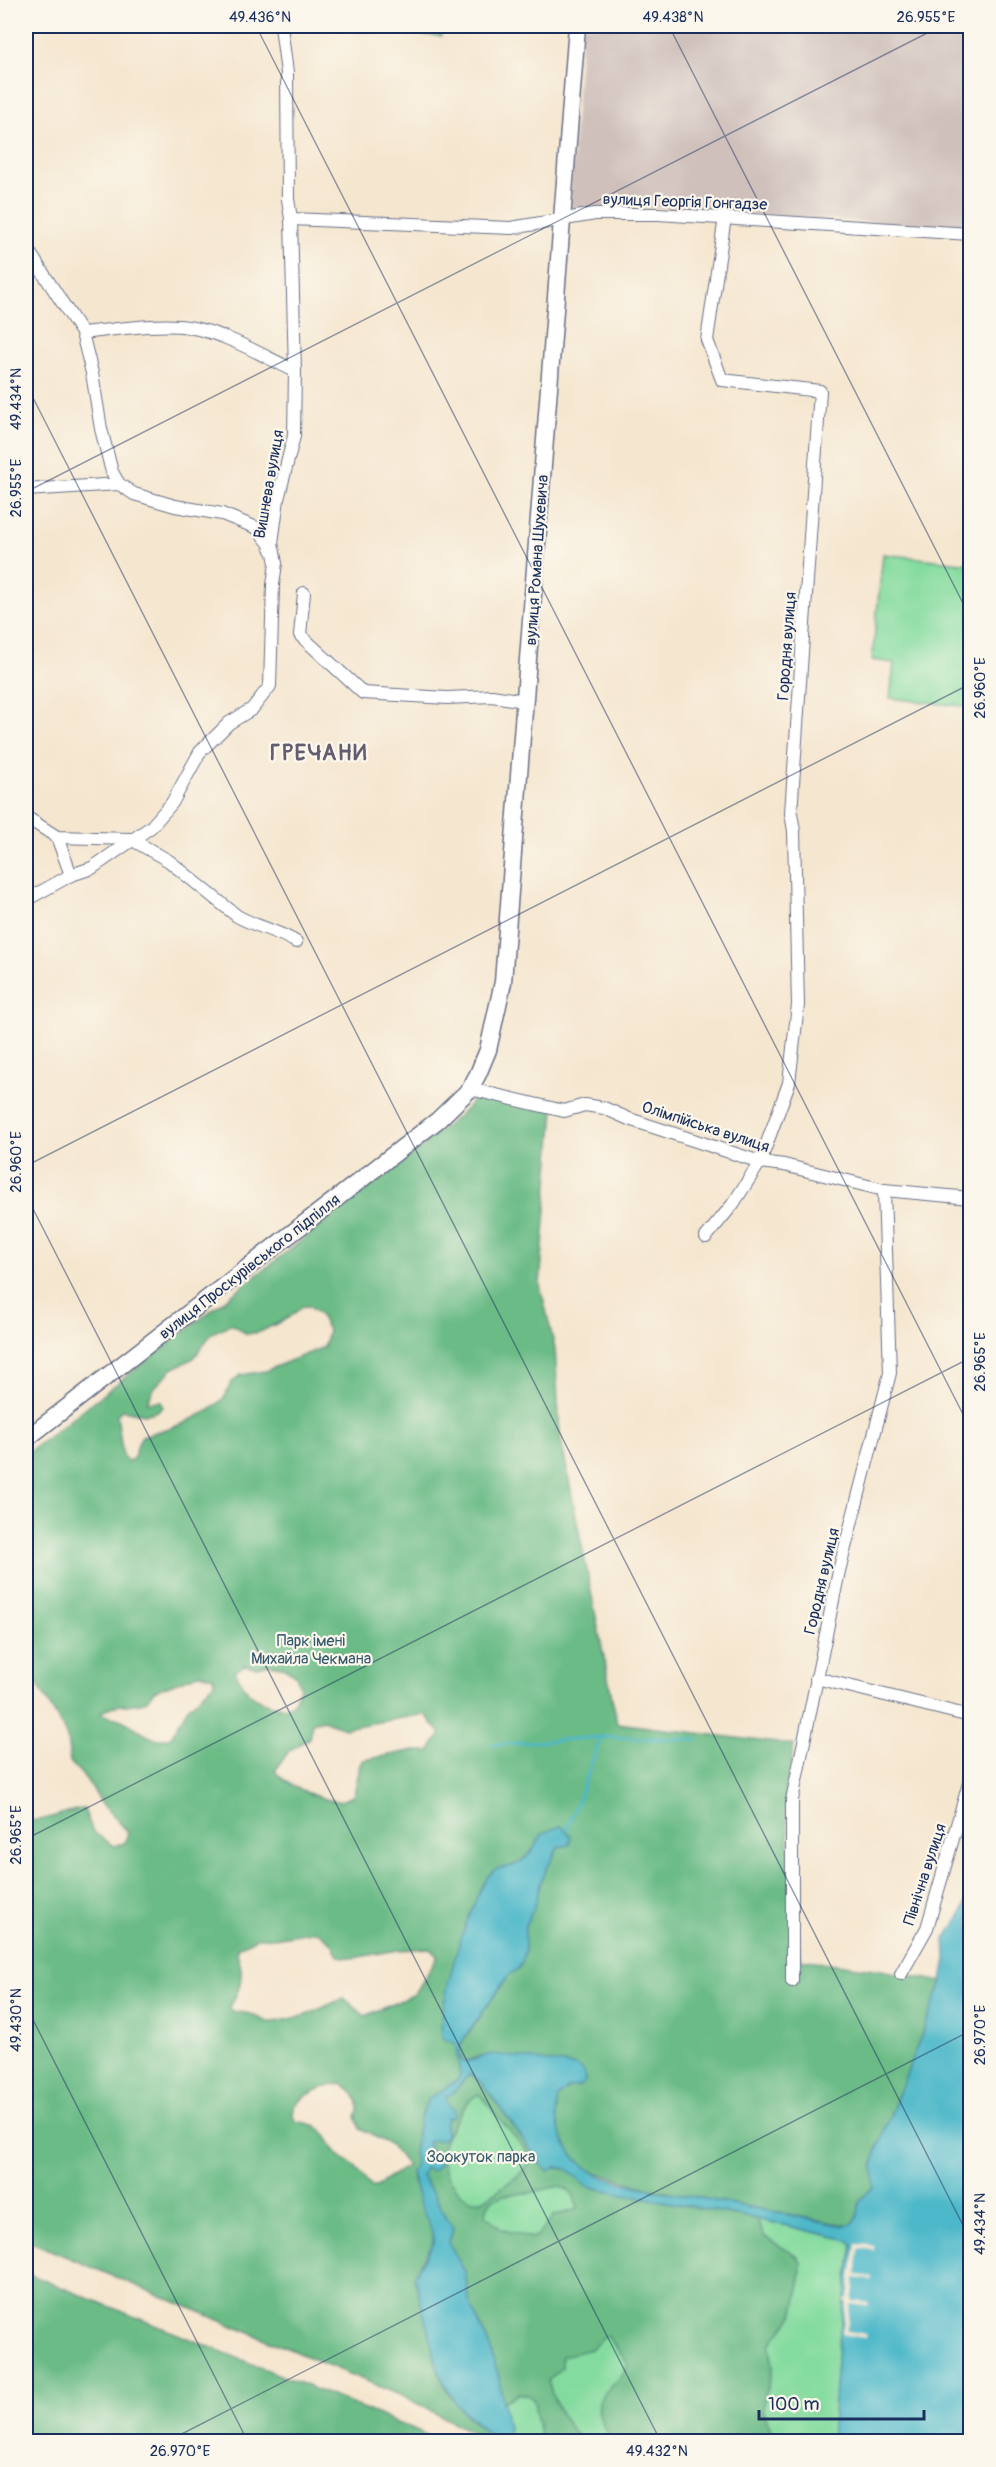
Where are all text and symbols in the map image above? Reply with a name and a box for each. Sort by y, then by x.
text: 49.436°N [229,8,291,27]
text: 49.438°N [642,8,704,27]
text: 26.955°E [897,8,956,27]
street label: вулиця Георгія Гонгадзе [602,189,768,215]
text: 49.434°N [7,368,26,430]
street label: Вишнева вулиця [250,428,288,540]
text: 26.955°E [7,458,26,517]
street label: вулиця Романа Шухевича [521,474,553,646]
street label: Городня вулиця [773,591,801,701]
text: 26.960°E [971,657,990,719]
district label: ГРЕЧАНИ [270,739,368,767]
street label: Олімпійська вулиця [639,1097,772,1157]
text: 26.960°E [7,1131,26,1193]
street label: вулиця Проскурівського підпілля [155,1190,344,1344]
text: 26.965°E [971,1332,990,1392]
street label: Городня вулиця [800,1526,844,1636]
park label: Парк імені Михайла Чекмана [251,1631,371,1669]
text: 26.965°E [7,1805,26,1865]
street label: Північна вулиця [899,1821,951,1928]
text: 49.430°N [7,1988,26,2052]
text: 26.970°E [971,2004,990,2065]
park label: Зоокуток парка [426,2147,536,2167]
text: 49.434°N [971,2193,990,2255]
scale bar [759,2383,924,2421]
text: 100 m [768,2393,820,2416]
text: 26.970°E [150,2442,211,2461]
text: 49.432°N [626,2442,688,2461]

